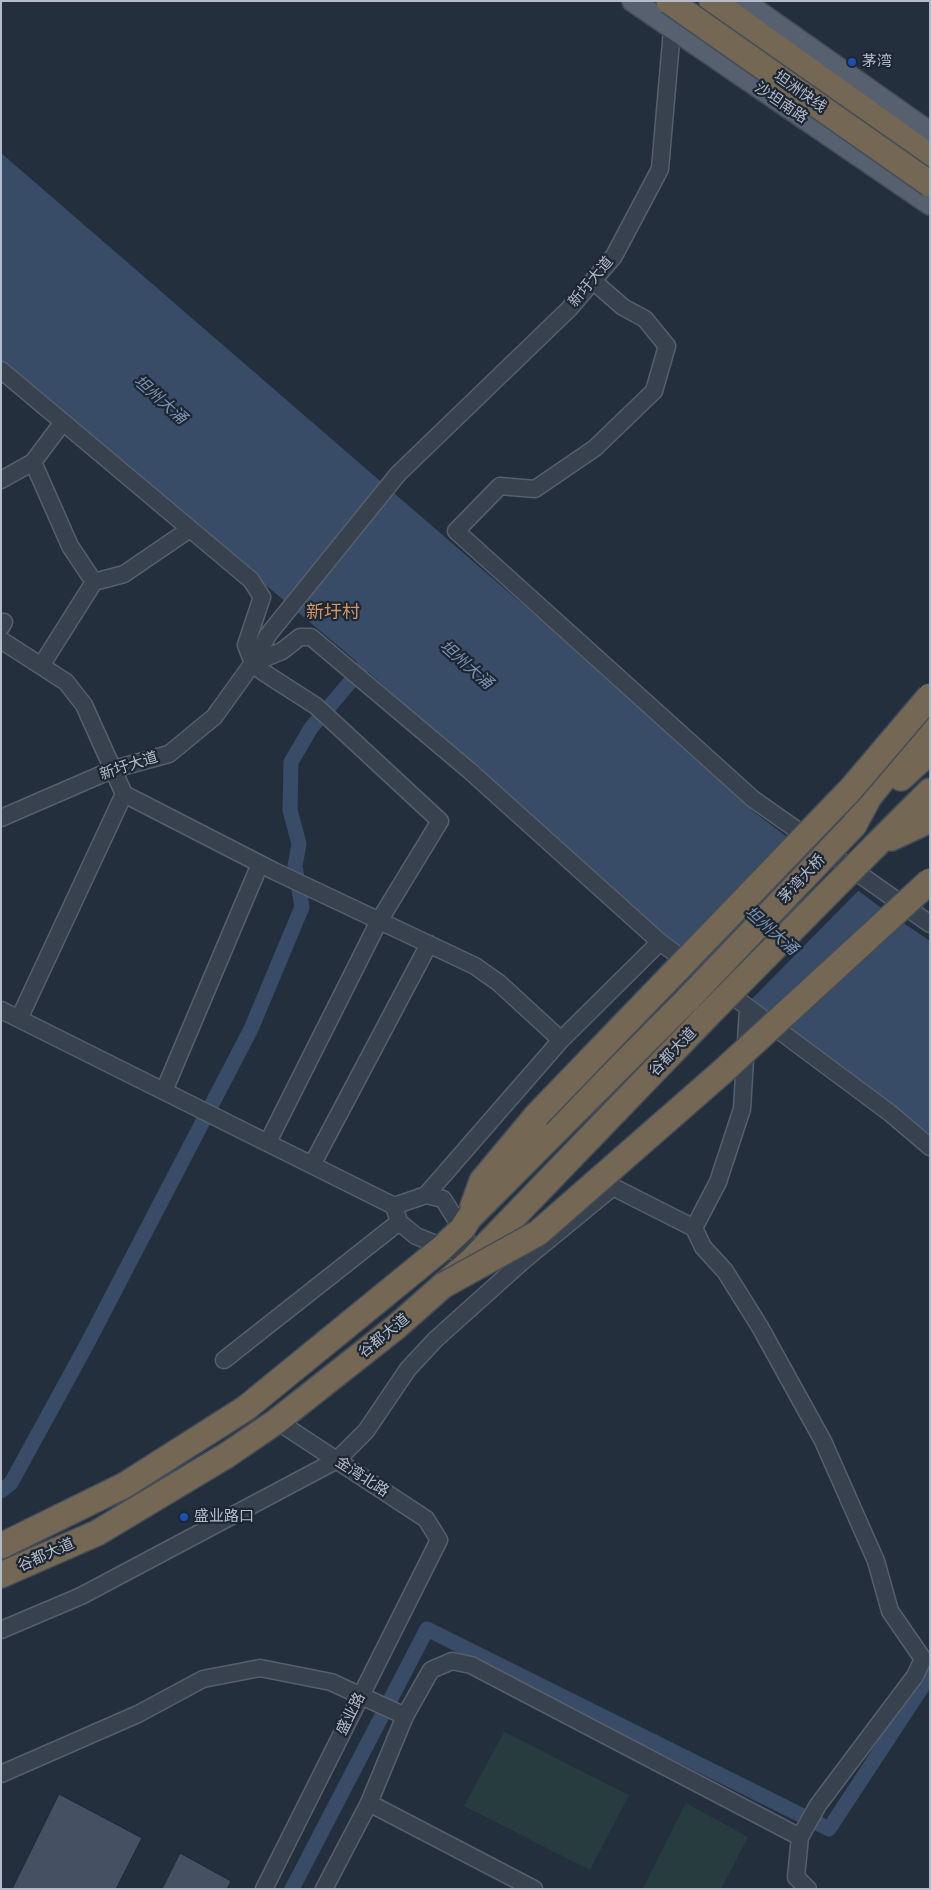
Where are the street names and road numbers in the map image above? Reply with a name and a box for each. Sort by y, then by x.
street label: 坦洲快线 [770,67,830,117]
street label: 沙坦南路 [751,79,811,127]
street label: 新圩大道 [565,253,617,311]
street label: 新圩大道 [98,748,160,784]
street label: 茅湾大桥 [775,851,829,907]
street label: 谷都大道 [646,1024,700,1080]
street label: 谷都大道 [355,1310,413,1362]
street label: 金湾北路 [332,1453,392,1501]
street label: 谷都大道 [15,1535,77,1575]
street label: 盛业路 [333,1690,369,1738]

